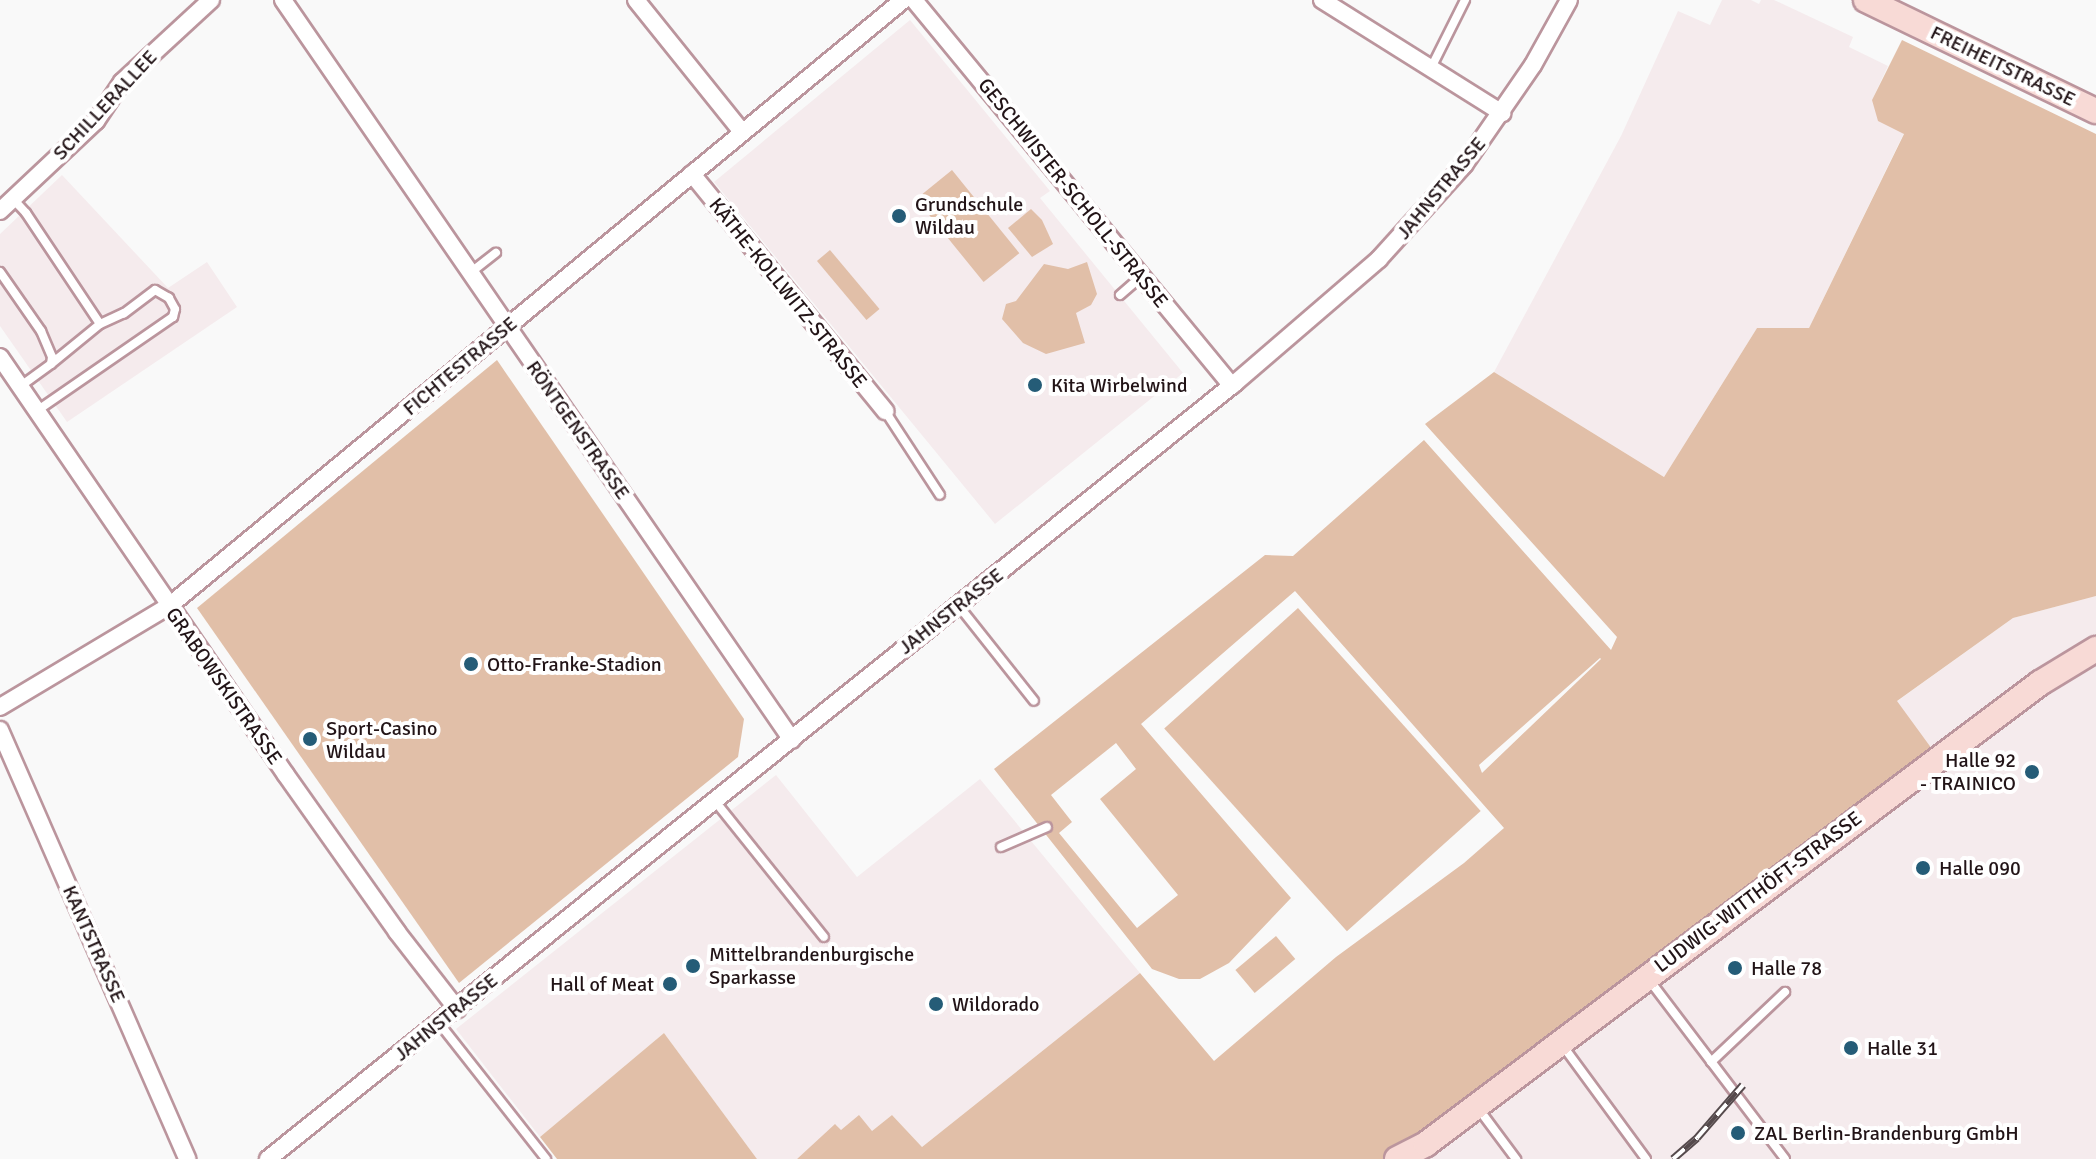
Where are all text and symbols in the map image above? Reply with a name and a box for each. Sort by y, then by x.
street label: FREIHEITSTRASSE [1927,21,2079,111]
street label: SCHILLERALLEE [48,45,162,165]
street label: GESCHWISTER-SCHOLL-STRASSE [973,73,1173,313]
street label: JAHNSTRASSE [1391,132,1491,244]
place label: Grundschule Wildau [915,192,1023,239]
street label: KÄTHE-KOLLWITZ-STRASSE [704,193,872,393]
marker: Grundschule Wildau [890,207,908,225]
street label: FICHTESTRASSE [398,311,522,421]
street label: RÖNTGENSTRASSE [521,356,635,504]
place label: Kita Wirbelwind [1051,373,1187,397]
marker: Kita Wirbelwind [1026,376,1044,394]
street label: JAHNSTRASSE [894,563,1008,659]
street label: GRABOWSKISTRASSE [161,603,287,769]
place label: Otto-Franke-Stadion [487,652,662,676]
marker: Otto-Franke-Stadion [462,655,480,673]
place label: Sport-Casino Wildau [326,716,437,763]
marker: Sport-Casino Wildau [301,730,319,748]
place label: Halle 92 - TRAINICO [1920,748,2016,795]
marker: Halle 92 - TRAINICO [2023,763,2041,781]
street label: LUDWIG-WITTHÖFT-STRASSE [1650,806,1866,978]
place label: Halle 090 [1939,856,2021,880]
marker: Halle 090 [1914,859,1932,877]
street label: KANTSTRASSE [57,882,131,1006]
place label: Mittelbrandenburgische Sparkasse [709,942,914,989]
place label: Halle 78 [1751,956,1822,980]
marker: Mittelbrandenburgische Sparkasse [684,957,702,975]
marker: Halle 78 [1726,959,1744,977]
street label: JAHNSTRASSE [389,968,503,1066]
place label: Hall of Meat [550,972,654,996]
marker: Hall of Meat [661,975,679,993]
place label: Wildorado [952,992,1039,1016]
marker: Wildorado [927,995,945,1013]
place label: Halle 31 [1867,1036,1938,1060]
marker: Halle 31 [1842,1039,1860,1057]
place label: ZAL Berlin-Brandenburg GmbH [1754,1121,2019,1145]
marker: ZAL Berlin-Brandenburg GmbH [1729,1124,1747,1142]

